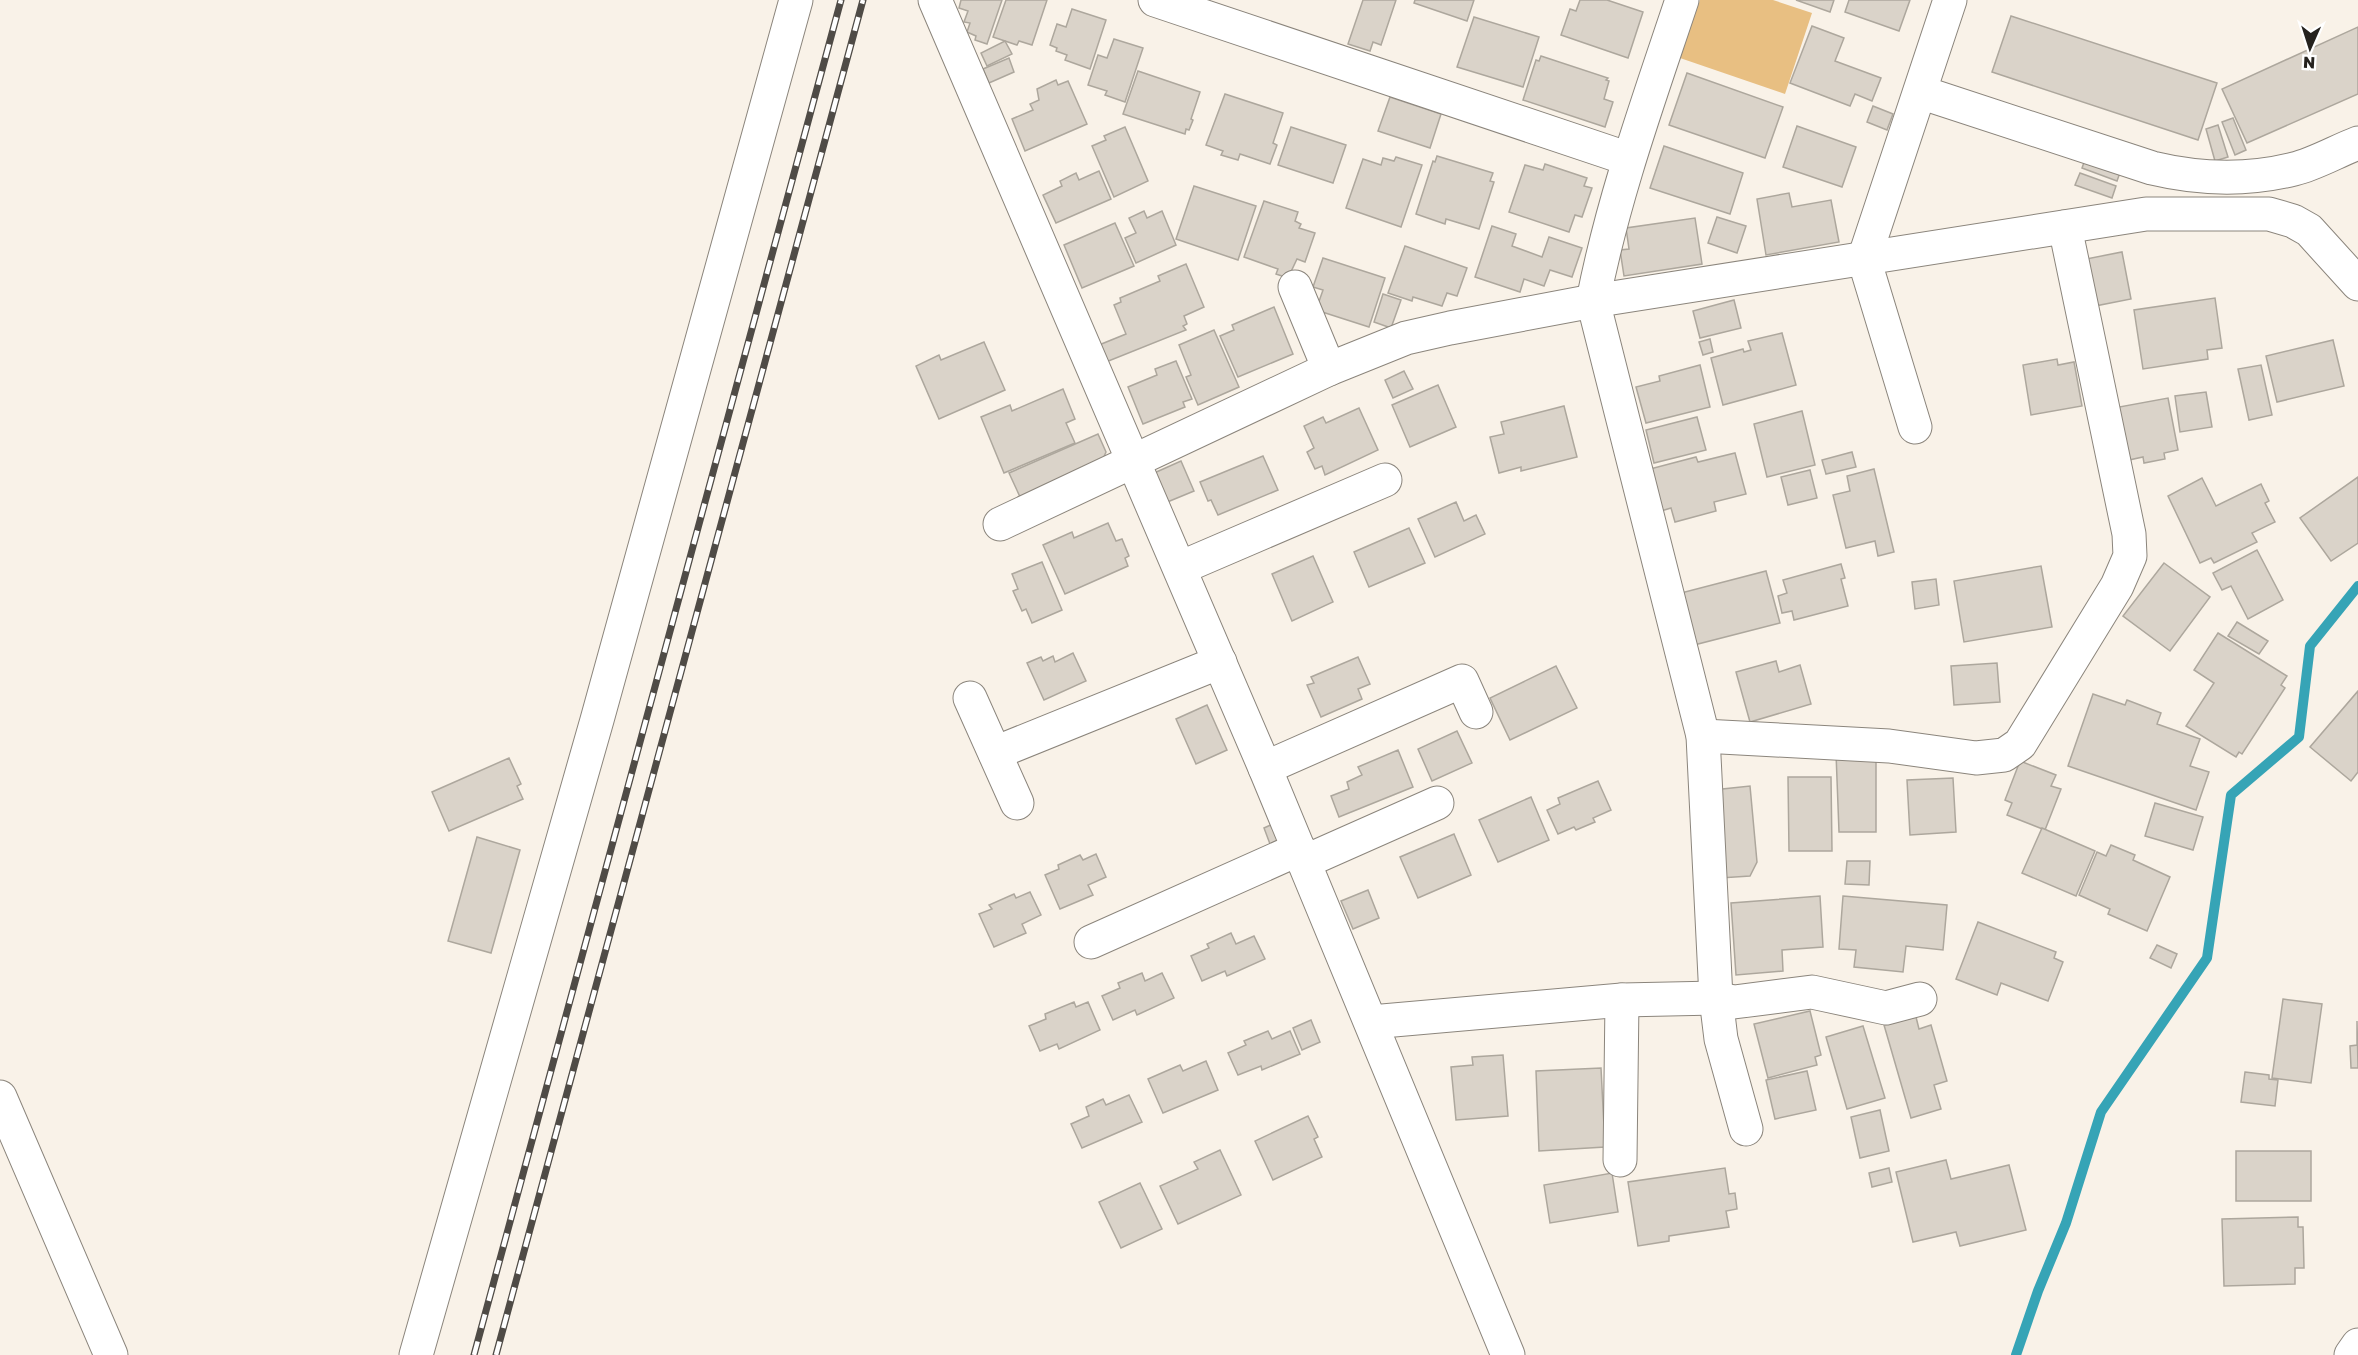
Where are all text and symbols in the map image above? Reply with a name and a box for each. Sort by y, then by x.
north arrow [2280,18,2340,78]
text: N [2303,53,2316,73]

